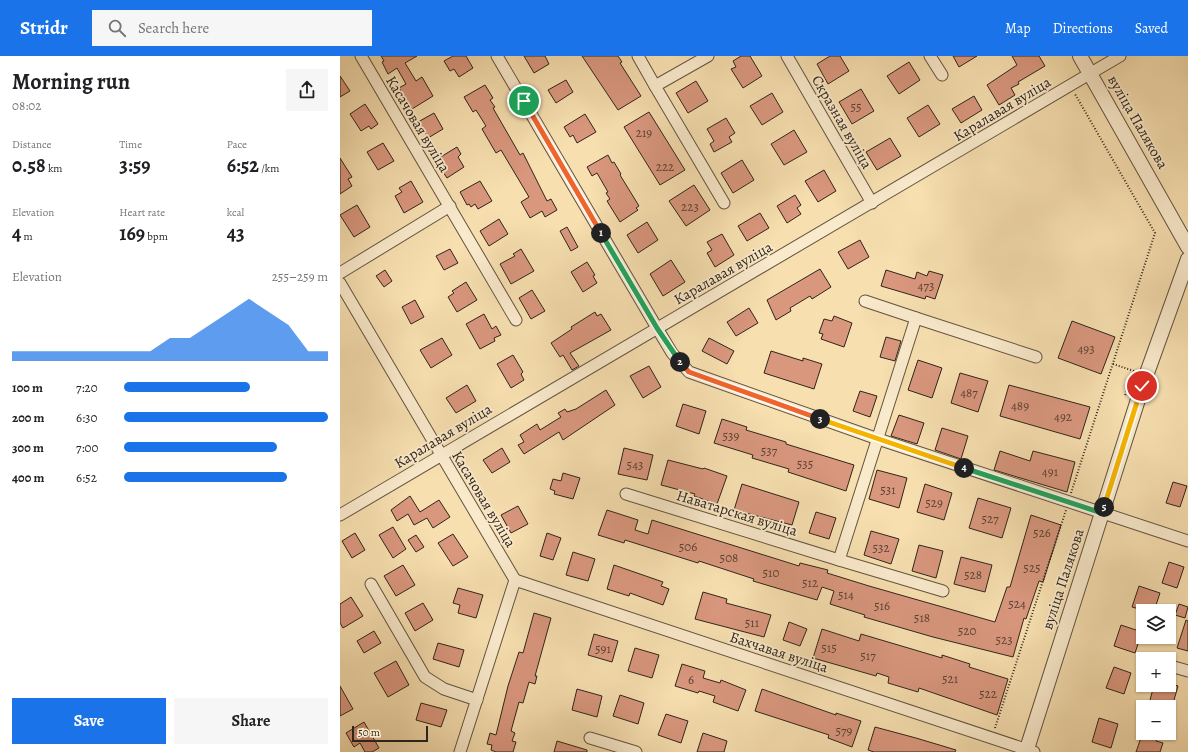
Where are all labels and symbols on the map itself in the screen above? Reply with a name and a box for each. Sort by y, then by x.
street label: Касачовая вуліца [381,72,455,176]
street label: Скразная вуліца [807,72,877,172]
street label: Каралавая вуліца [949,72,1055,146]
street label: вуліца Палякова [1103,72,1173,172]
pin [507,84,541,118]
house number: 55 [850,98,862,115]
house number: 219 [636,124,652,141]
house number: 222 [656,158,674,175]
house number: 223 [681,198,699,215]
pin: 1 [591,223,611,243]
street label: Каралавая вуліца [670,237,776,309]
house number: 473 [918,277,934,294]
house number: 493 [1077,340,1095,357]
pin: 2 [670,352,690,372]
pin [1125,369,1159,403]
house number: 487 [960,384,978,401]
house number: 489 [1011,397,1029,414]
street label: Каралавая вуліца [390,399,496,473]
house number: 492 [1054,408,1072,425]
pin: 3 [810,409,830,429]
house number: 539 [723,427,740,444]
house number: 537 [761,442,778,459]
street label: Касачовая вуліца [447,447,521,551]
house number: 535 [797,455,813,472]
house number: 543 [627,456,643,473]
pin: 4 [954,458,974,478]
house number: 491 [1042,463,1059,480]
house number: 531 [880,481,896,498]
street label: Наватарская вуліца [674,485,800,541]
house number: 529 [925,494,943,511]
pin: 5 [1094,497,1114,517]
house number: 527 [981,510,999,527]
house number: 526 [1033,524,1051,541]
street label: вуліца Палякова [1037,526,1089,632]
house number: 506 [679,538,697,555]
house number: 532 [872,539,890,556]
house number: 508 [720,549,738,566]
house number: 525 [1023,559,1041,576]
house number: 510 [763,564,780,581]
house number: 528 [964,566,982,583]
house number: 512 [802,574,818,591]
house number: 514 [838,586,854,603]
house number: 524 [1008,595,1026,612]
house number: 516 [874,597,890,614]
house number: 518 [914,609,930,626]
house number: 511 [745,614,760,631]
house number: 520 [958,622,976,639]
street label: Бахчавая вуліца [727,627,831,677]
house number: 523 [995,631,1013,648]
house number: 515 [821,639,837,656]
house number: 591 [595,640,612,657]
house number: 517 [860,647,876,664]
house number: 521 [942,670,959,687]
house number: 6 [688,671,694,688]
house number: 522 [979,685,997,702]
house number: 579 [836,722,853,739]
scale bar [352,724,428,743]

